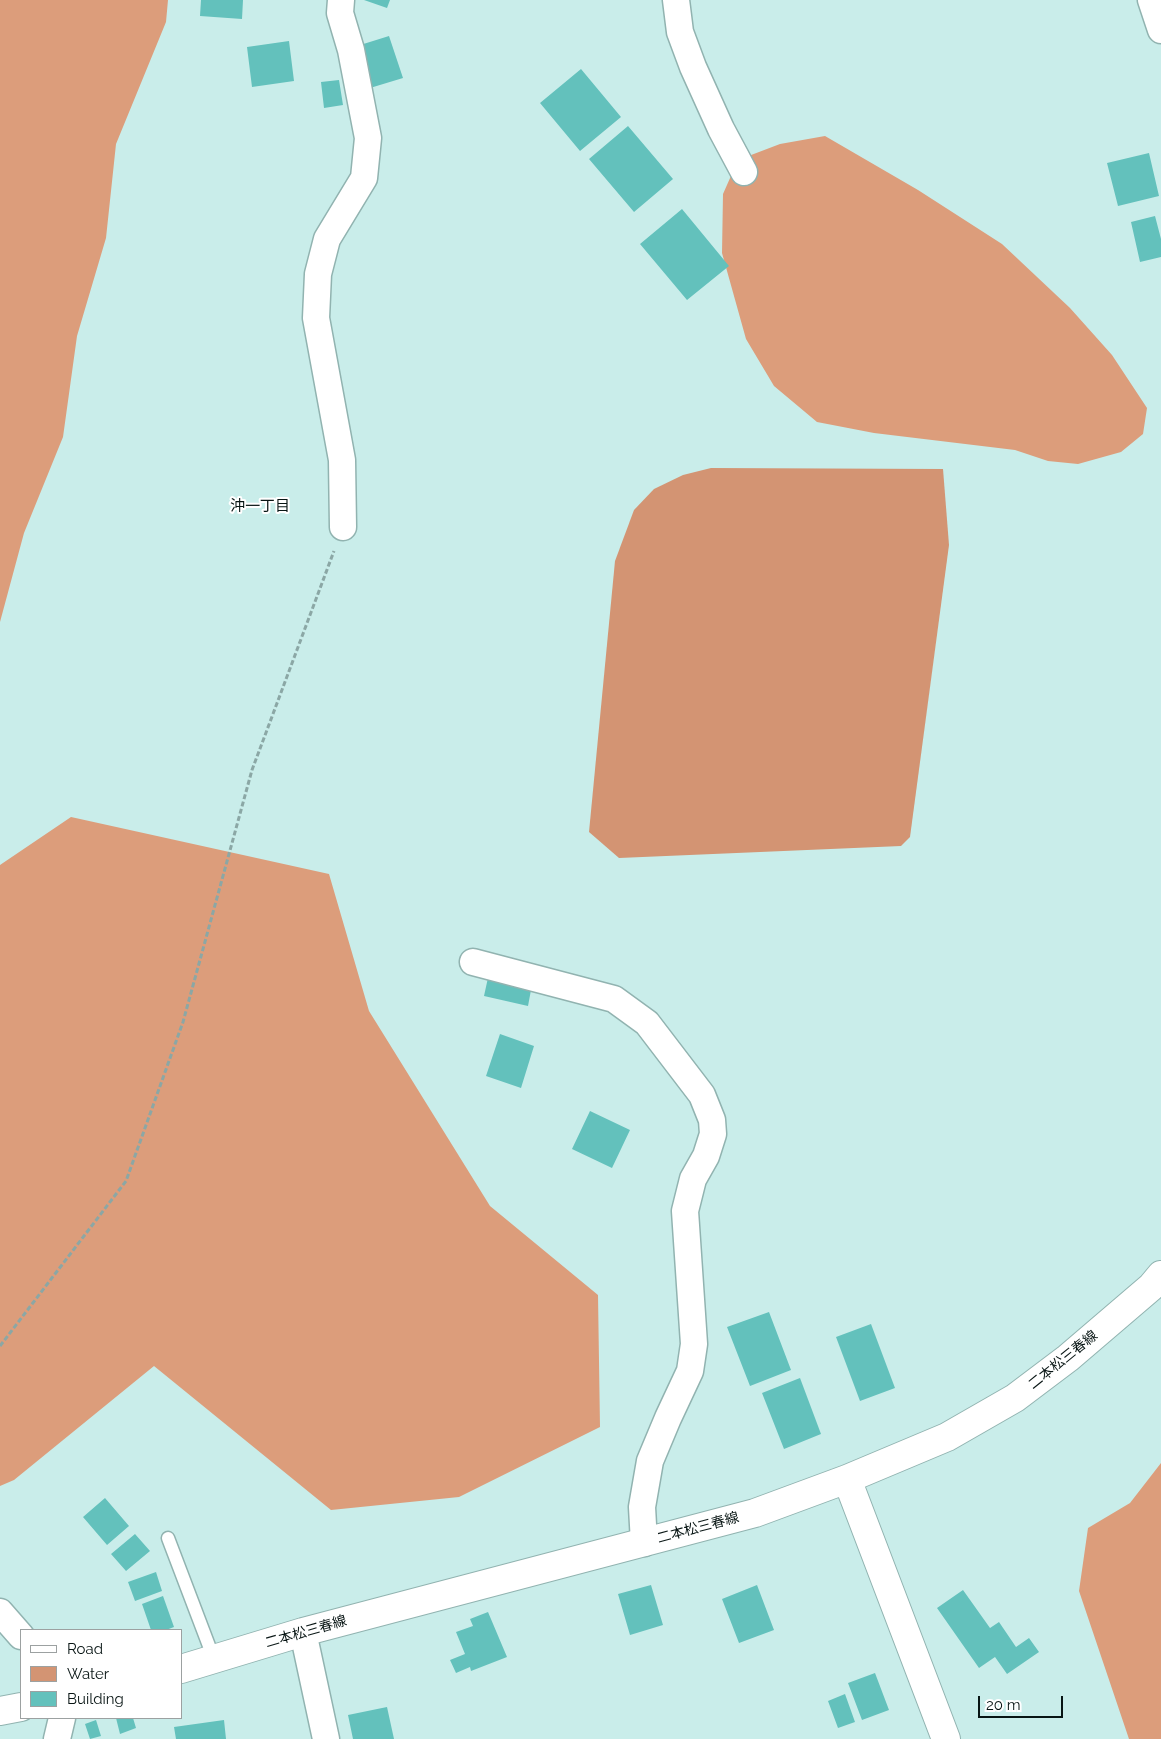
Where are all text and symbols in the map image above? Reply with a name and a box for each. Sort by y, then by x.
district label: 沖一丁目 [230,497,290,515]
street label: 二本松三春線 [1025,1327,1101,1393]
street label: 二本松三春線 [655,1509,741,1547]
street label: 二本松三春線 [263,1612,349,1652]
legend [20,1629,182,1719]
text: Road [67,1640,103,1658]
text: Water [67,1665,109,1683]
scale bar [981,1686,1066,1718]
text: Building [67,1690,124,1708]
text: 20 m [986,1696,1021,1714]

